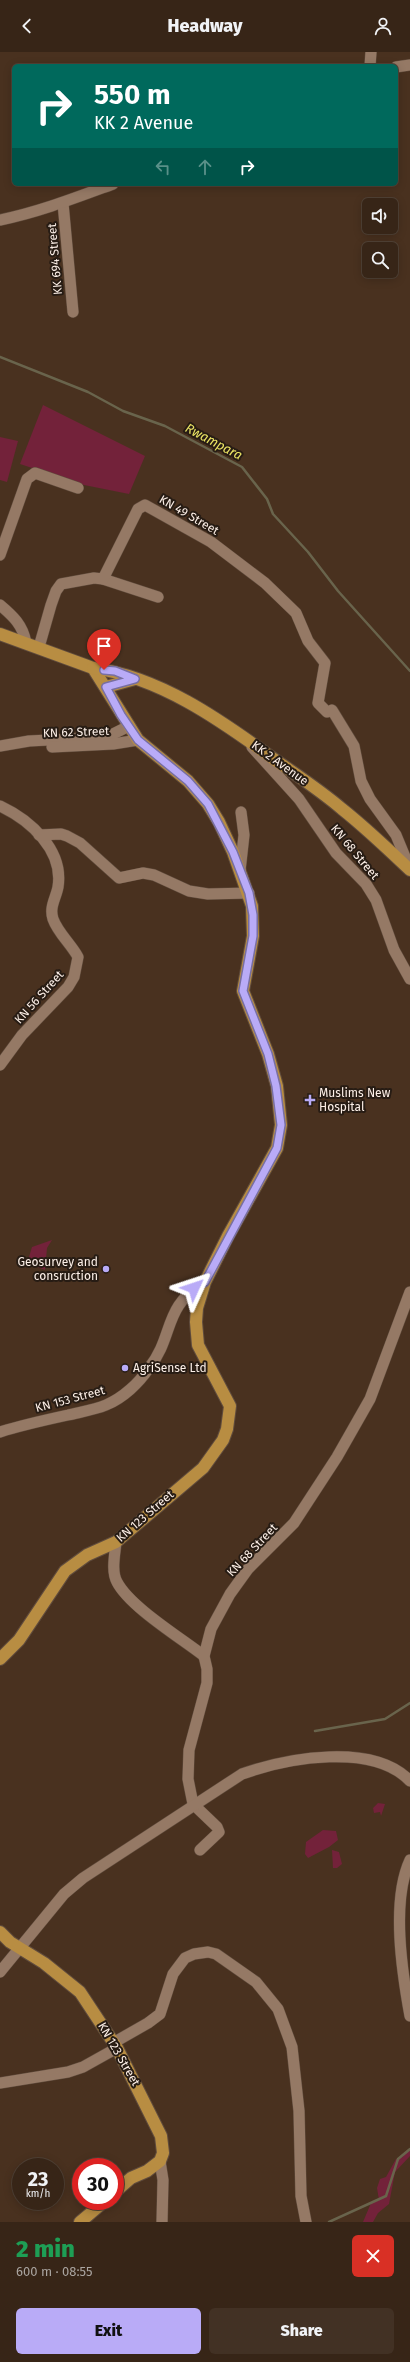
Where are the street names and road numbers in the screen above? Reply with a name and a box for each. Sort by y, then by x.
street label: KK 694 Street [45,222,65,295]
street label: KN 49 Street [157,492,222,538]
street label: KN 62 Street [43,724,110,740]
street label: KK 2 Avenue [249,738,311,788]
street label: KN 68 Street [328,822,382,883]
street label: KN 56 Street [12,967,67,1026]
street label: KN 153 Street [34,1383,107,1415]
street label: KN 123 Street [114,1487,177,1545]
street label: KN 68 Street [224,1520,280,1579]
street label: KN 123 Street [95,2020,143,2089]

